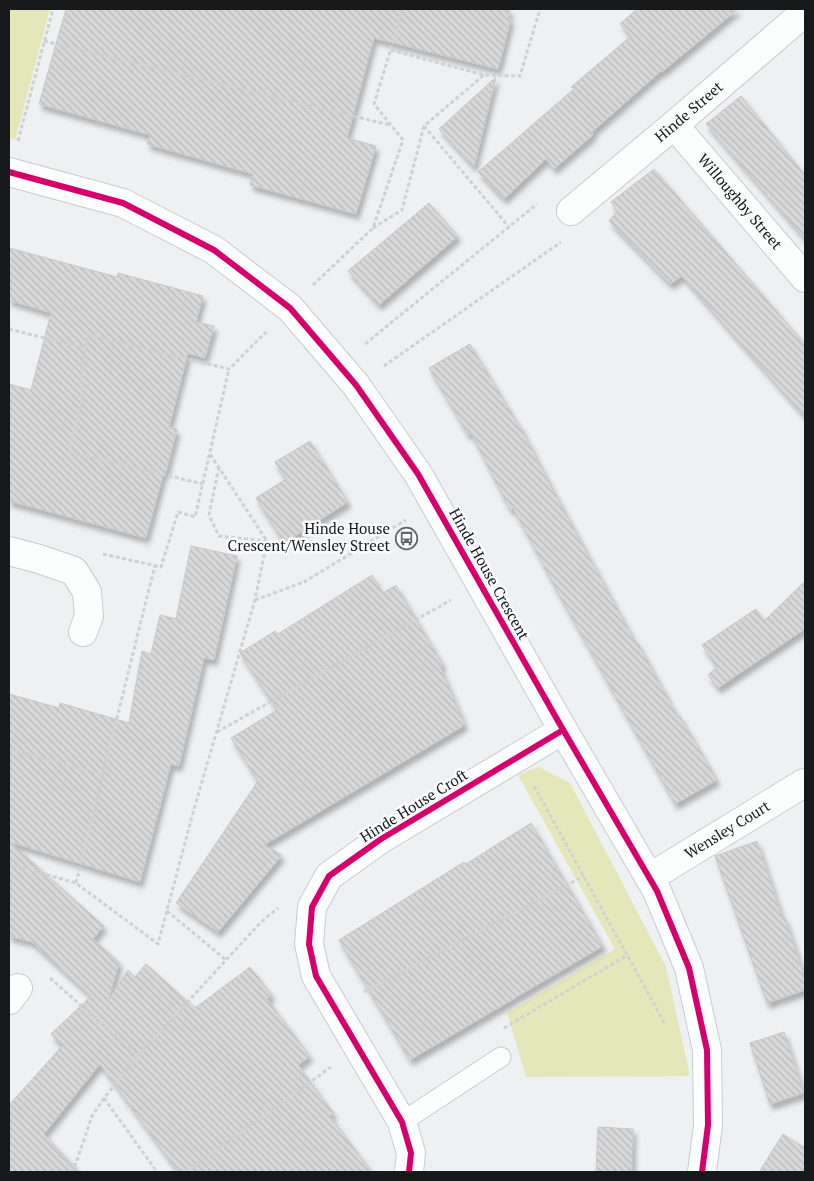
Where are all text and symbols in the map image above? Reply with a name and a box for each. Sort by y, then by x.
street label: Hinde Street [650,76,727,146]
street label: Willoughby Street [694,149,787,254]
street label: Hinde House Crescent [445,504,535,643]
place label: Hinde House Crescent/Wensley Street [228,518,390,555]
bus stop icon: Hinde House Crescent/Wensley Street [394,526,418,550]
street label: Hinde House Croft [356,764,472,846]
street label: Wensley Court [680,795,774,863]

